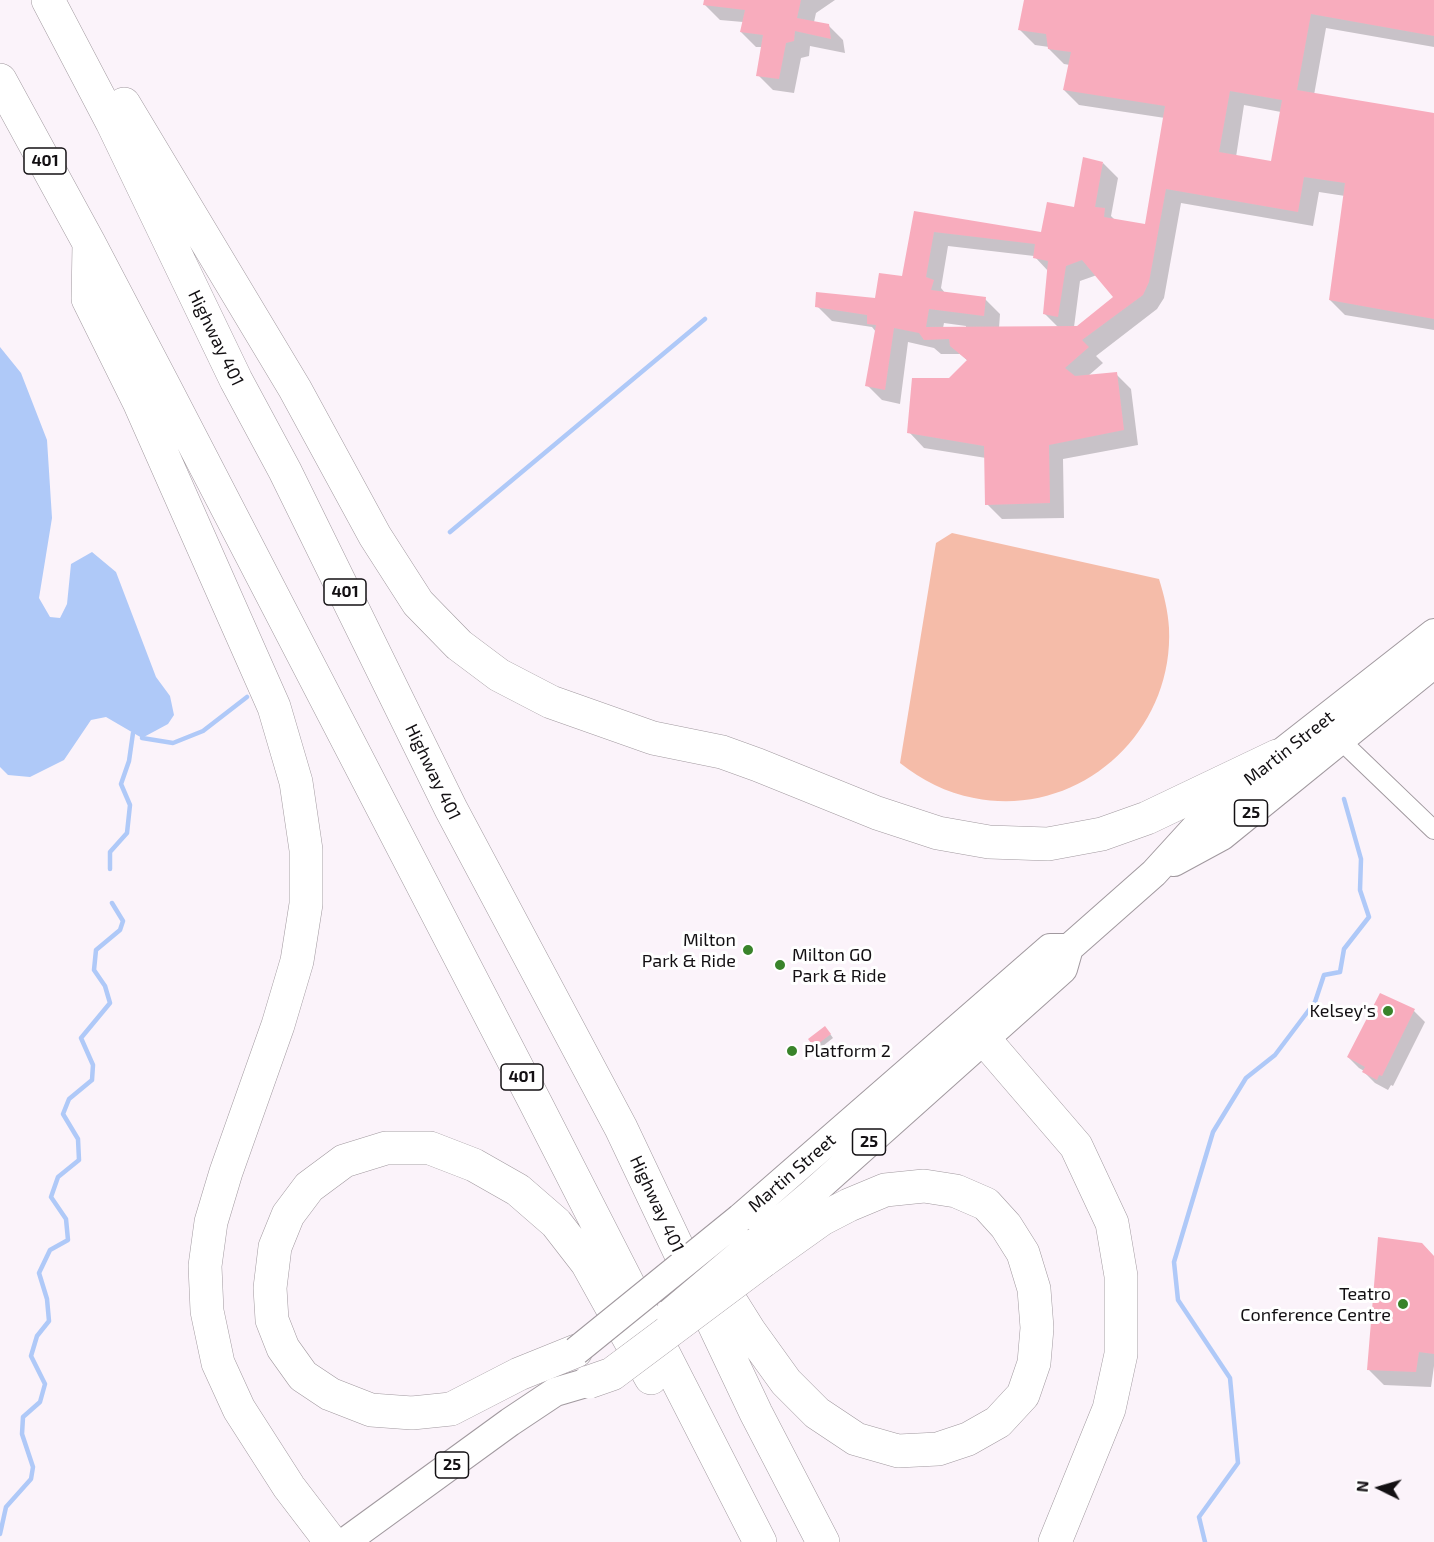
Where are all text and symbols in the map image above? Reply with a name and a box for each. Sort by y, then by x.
road number: 401 [24,148,66,174]
street label: Highway 401 [183,286,249,390]
road number: 401 [324,579,366,605]
street label: Martin Street [1240,706,1338,790]
street label: Highway 401 [400,720,466,824]
road number: 25 [1234,800,1268,826]
place label: Milton Park & Ride [642,929,736,972]
marker: Milton Park & Ride [741,943,755,957]
place label: Milton GO Park & Ride [792,944,886,986]
marker: Milton GO Park & Ride [773,958,787,972]
place label: Kelsey's [1309,1000,1376,1022]
marker: Kelsey's [1381,1004,1395,1018]
place label: Platform 2 [804,1040,891,1062]
marker: Platform 2 [785,1044,799,1058]
road number: 401 [501,1064,543,1090]
street label: Martin Street [744,1129,840,1217]
road number: 25 [852,1129,886,1155]
street label: Highway 401 [625,1152,689,1256]
place label: Teatro Conference Centre [1240,1283,1391,1326]
marker: Teatro Conference Centre [1396,1297,1410,1311]
road number: 25 [436,1452,468,1478]
north arrow [1350,1458,1410,1518]
text: N [1352,1480,1372,1493]

